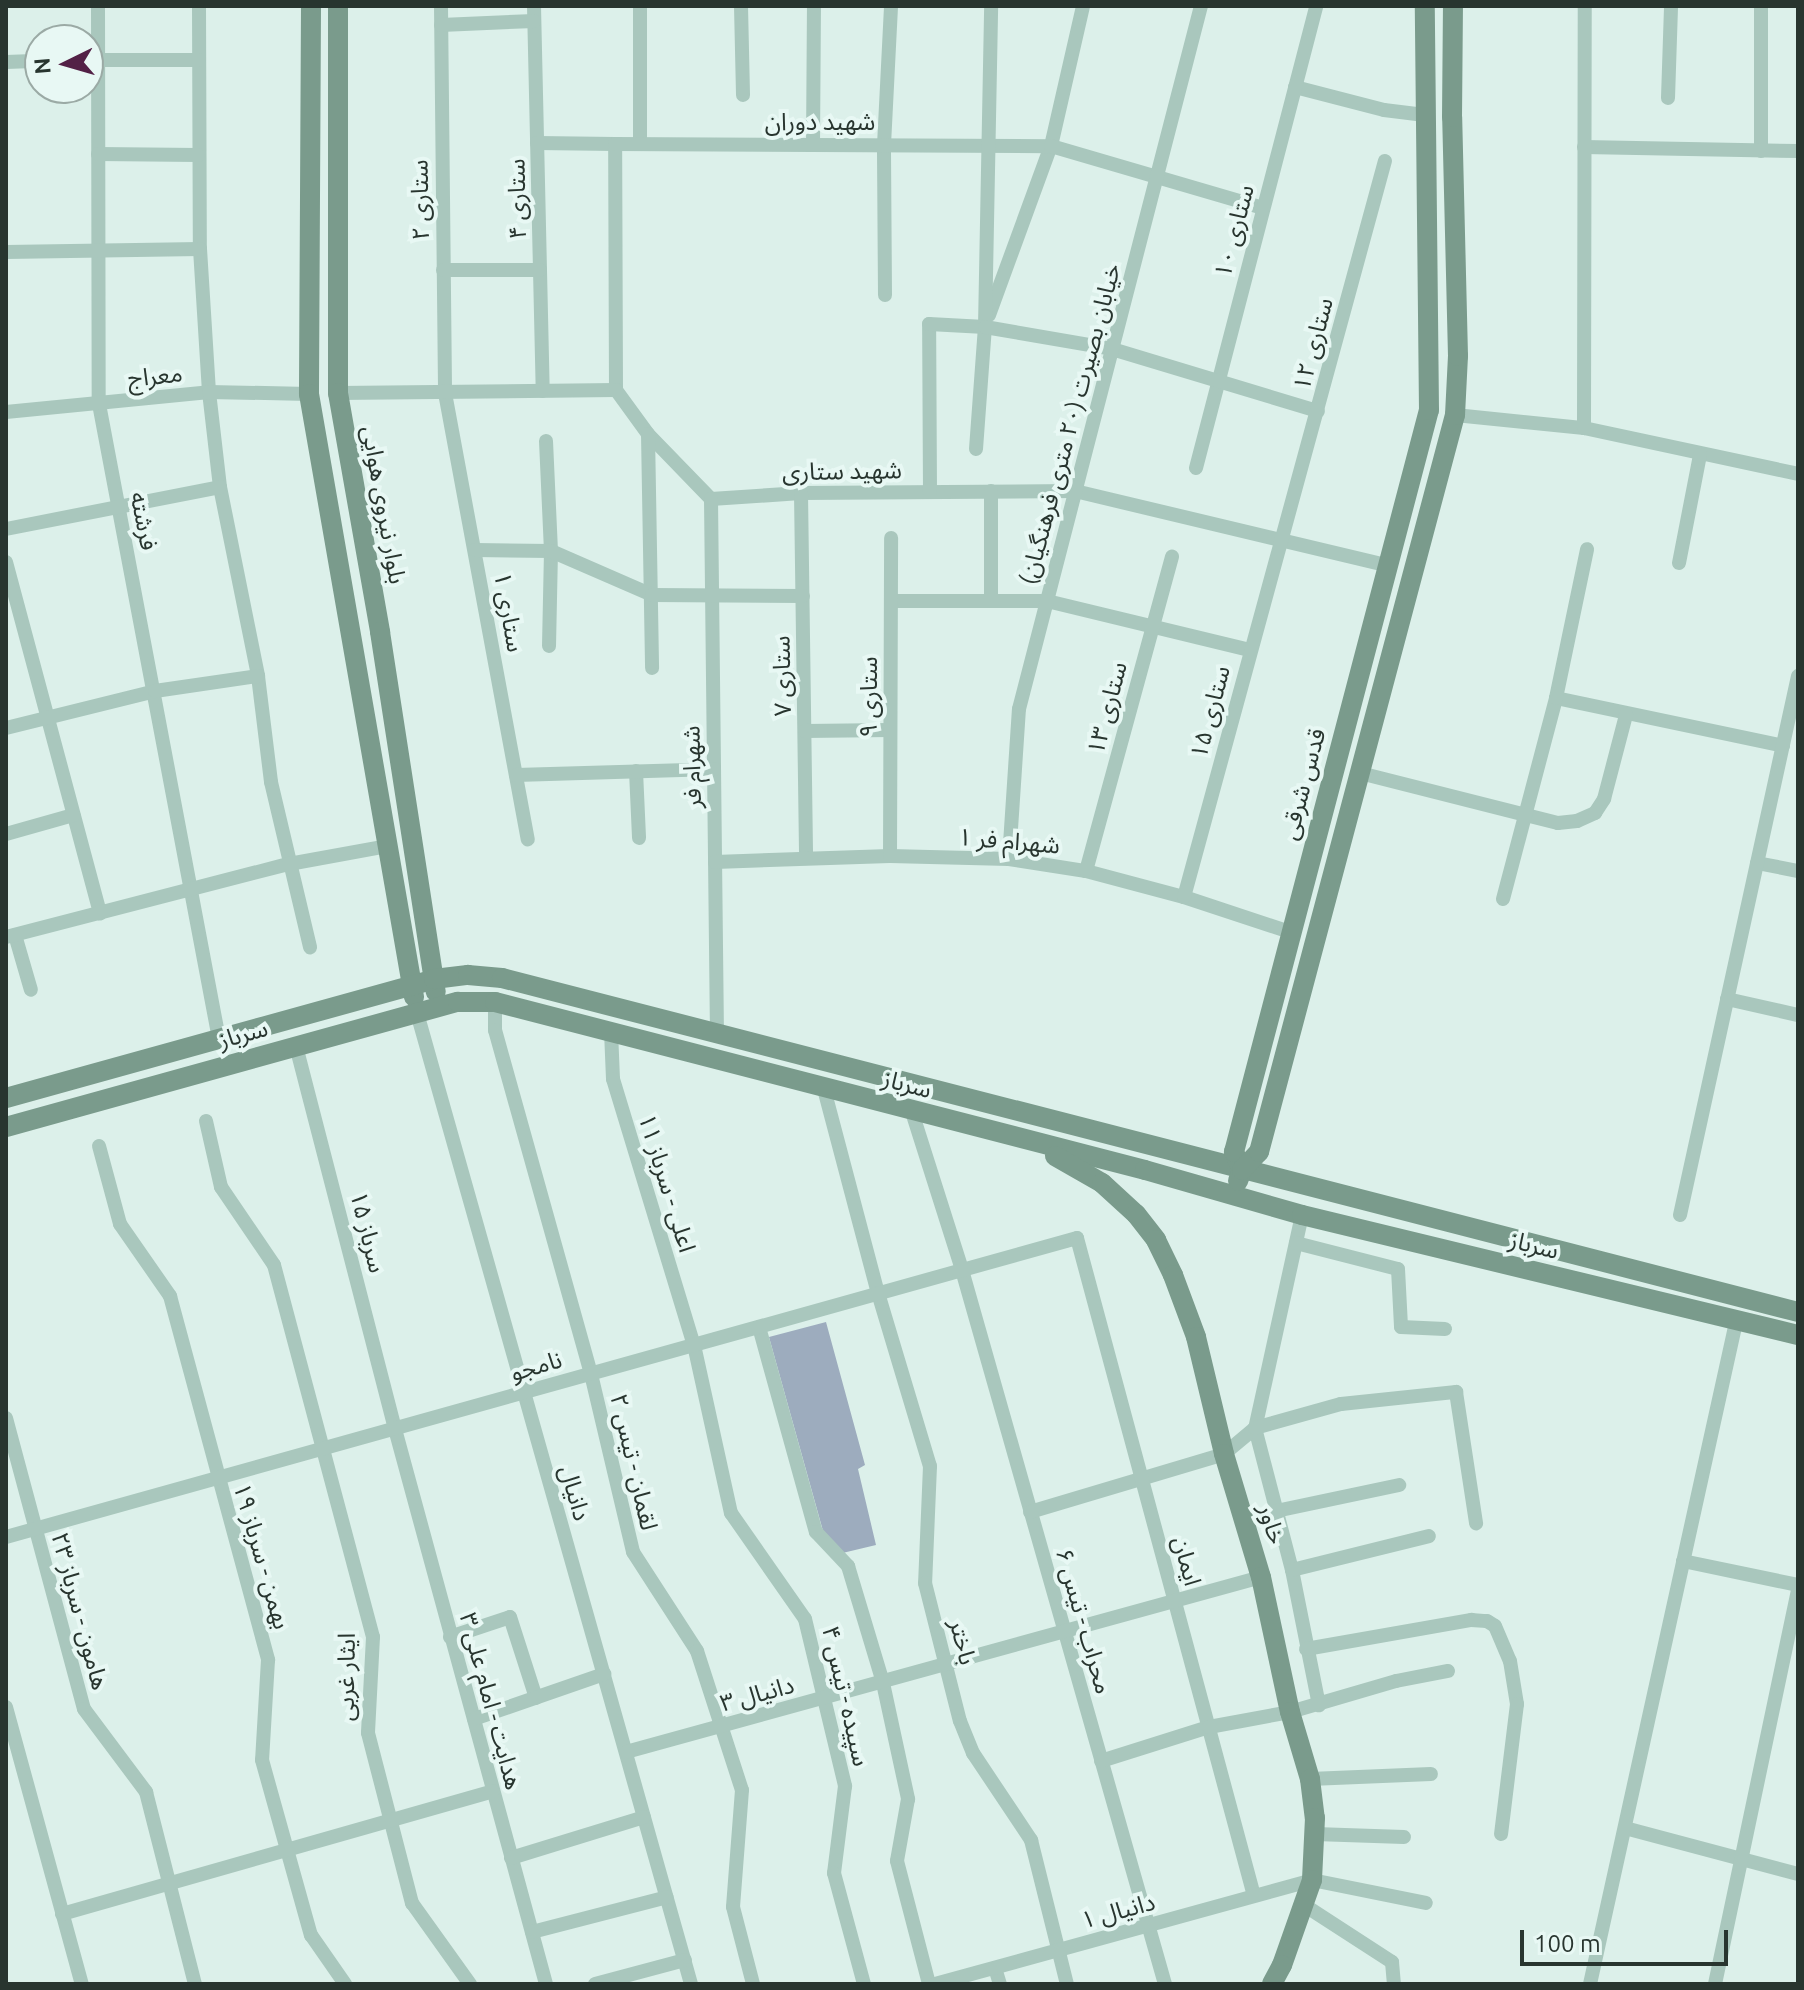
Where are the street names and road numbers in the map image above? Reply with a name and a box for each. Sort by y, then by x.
street label: شهید دوران [765,108,875,136]
street label: ستاری ۴ [502,158,532,240]
street label: ستاری ۲ [405,159,435,241]
street label: ستاری ۱۰ [1208,182,1260,280]
street label: خیابان بصیرت (۲۰ متری فرهنگیان) [1013,260,1127,588]
street label: ستاری ۱۲ [1287,295,1339,393]
street label: معراج [126,359,184,393]
street label: بلوار نیروی هوایی [356,424,412,586]
street label: شهید ستاری [782,456,902,486]
street label: فرشته [124,489,164,553]
street label: ستاری ۱ [488,570,530,654]
street label: ستاری ۷ [767,635,797,717]
street label: ستاری ۹ [855,656,883,738]
street label: ستاری ۱۳ [1081,659,1133,757]
street label: ستاری ۱۵ [1184,663,1236,761]
street label: شهرام فر [677,725,707,809]
street label: قدس شرقی [1274,725,1332,843]
street label: شهرام فر ۱ [957,822,1061,860]
street label: سرباز [215,1013,271,1055]
street label: سرباز [879,1064,935,1104]
street label: اعلی - سرباز ۱۱ [632,1110,702,1256]
street label: سرباز ۱۵ [344,1188,392,1276]
street label: سرباز [1506,1225,1562,1265]
street label: نامجو [507,1345,565,1387]
street label: لقمان - تیس ۲ [604,1391,664,1533]
street label: دانیال [553,1462,597,1524]
street label: بهمن - سرباز ۱۹ [227,1480,297,1632]
street label: خاور [1252,1500,1292,1548]
street label: هامون - سرباز ۲۳ [45,1529,115,1693]
street label: ایمان [1167,1533,1207,1589]
street label: محراب - تیس ۶ [1049,1545,1119,1697]
street label: هدایت - امام علی ۳ [454,1609,528,1793]
street label: باختر [943,1616,983,1668]
street label: سپیده - تیس ۴ [816,1623,876,1769]
street label: ایثار غربی [331,1633,361,1721]
street label: دانیال ۳ [717,1670,797,1718]
street label: دانیال ۱ [1078,1887,1158,1935]

